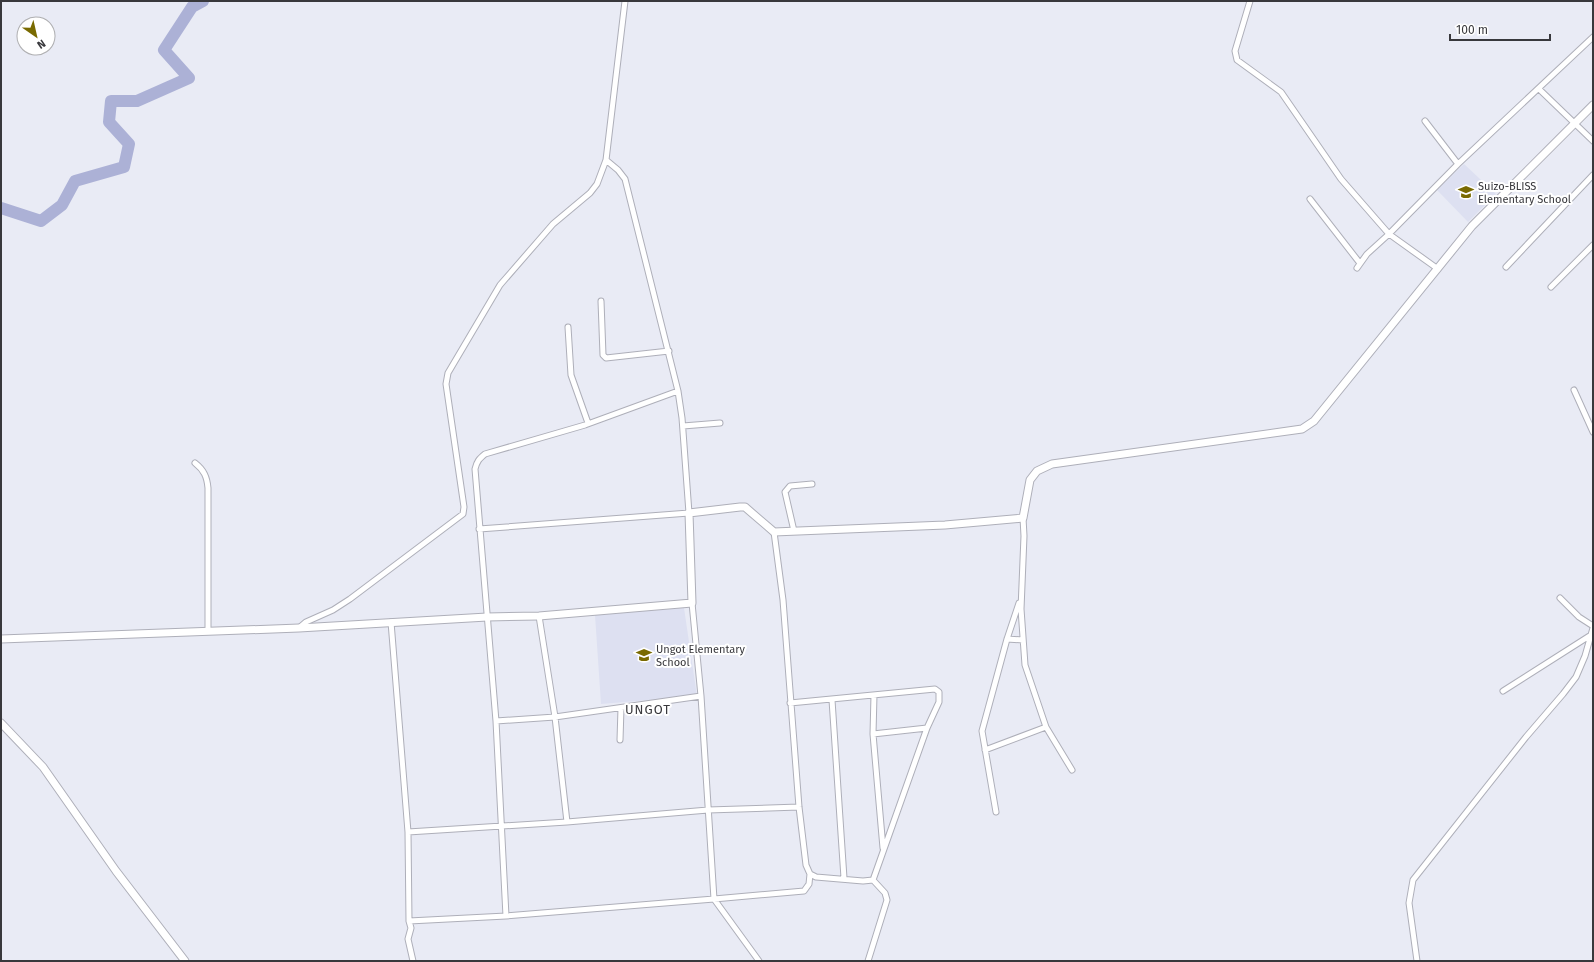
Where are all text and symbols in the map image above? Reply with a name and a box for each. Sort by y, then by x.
north arrow [16,16,56,56]
scale bar [1450,16,1550,42]
text: 100 m [1456,23,1488,37]
text: N [35,36,48,51]
place label: Suizo-BLISS Elementary School [1478,180,1571,206]
school or university icon: Suizo-BLISS Elementary School [1457,183,1475,201]
place label: Ungot Elementary School [656,643,746,669]
school or university icon: Ungot Elementary School [635,646,653,664]
district label: UNGOT [625,702,671,717]

